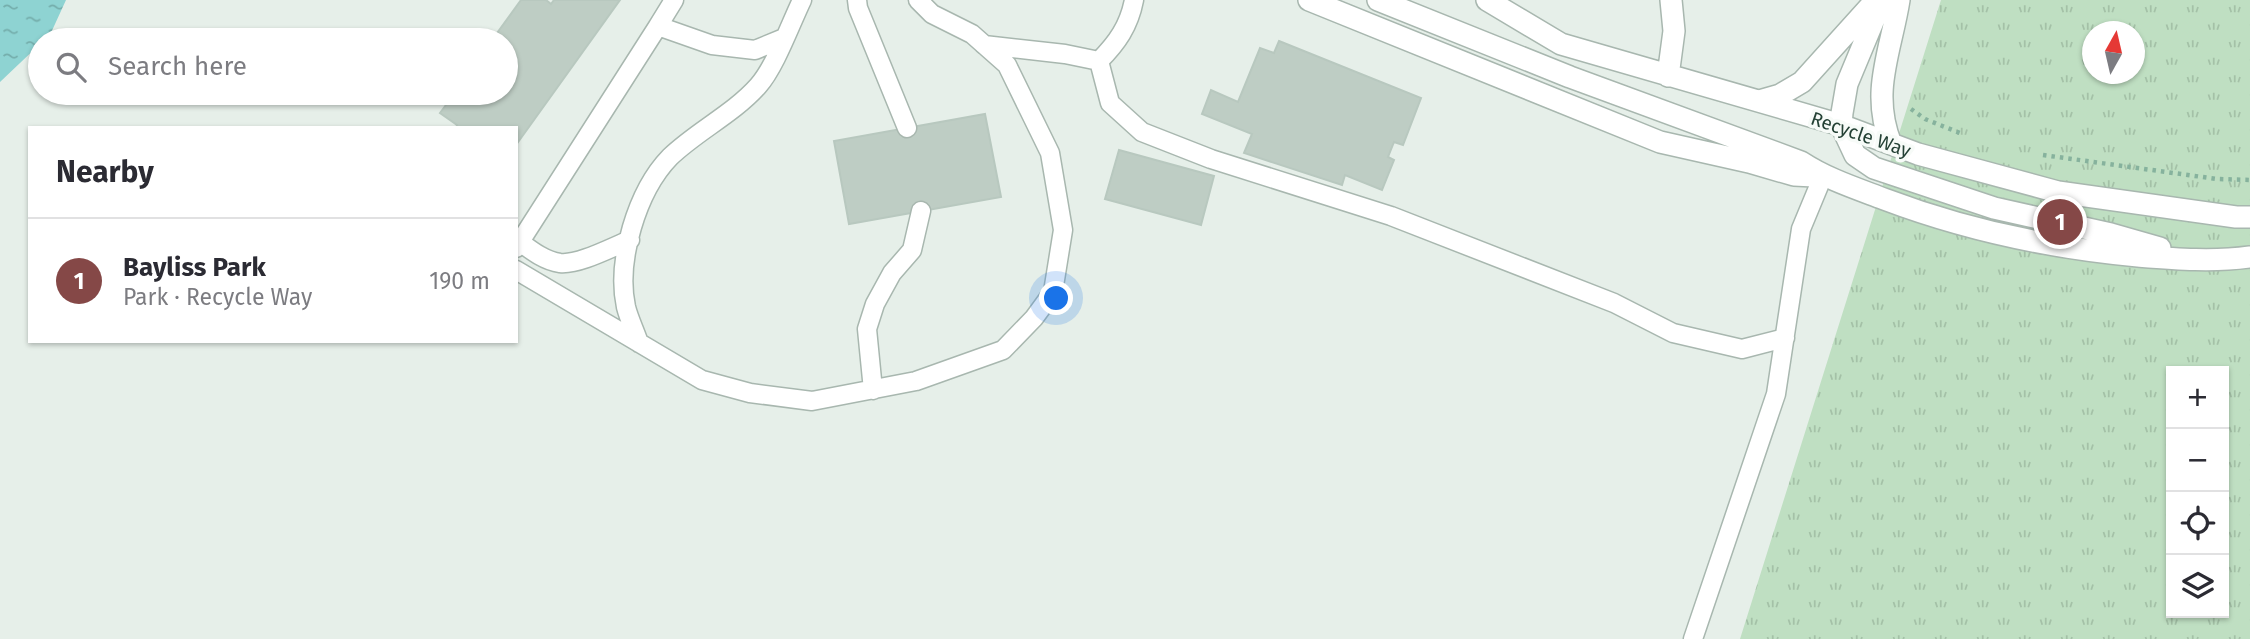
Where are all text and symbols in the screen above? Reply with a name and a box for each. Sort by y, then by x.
north arrow [2082,21,2145,84]
search box [28,28,518,105]
icon: search [52,48,90,86]
text: Search here [108,51,247,82]
street label: Recycle Way [1808,107,1915,163]
text: Nearby [56,154,154,190]
pin: 1 [2037,196,2083,248]
text: Bayliss Park [123,252,266,283]
text: 1 [74,267,84,295]
text: 190 m [429,267,490,295]
your location [1039,281,1073,315]
text: Park · Recycle Way [123,283,312,311]
map controls [2166,366,2229,618]
button: + [2166,366,2229,429]
button: − [2166,429,2229,492]
button: locate [2166,492,2229,555]
button: layers [2166,555,2229,618]

